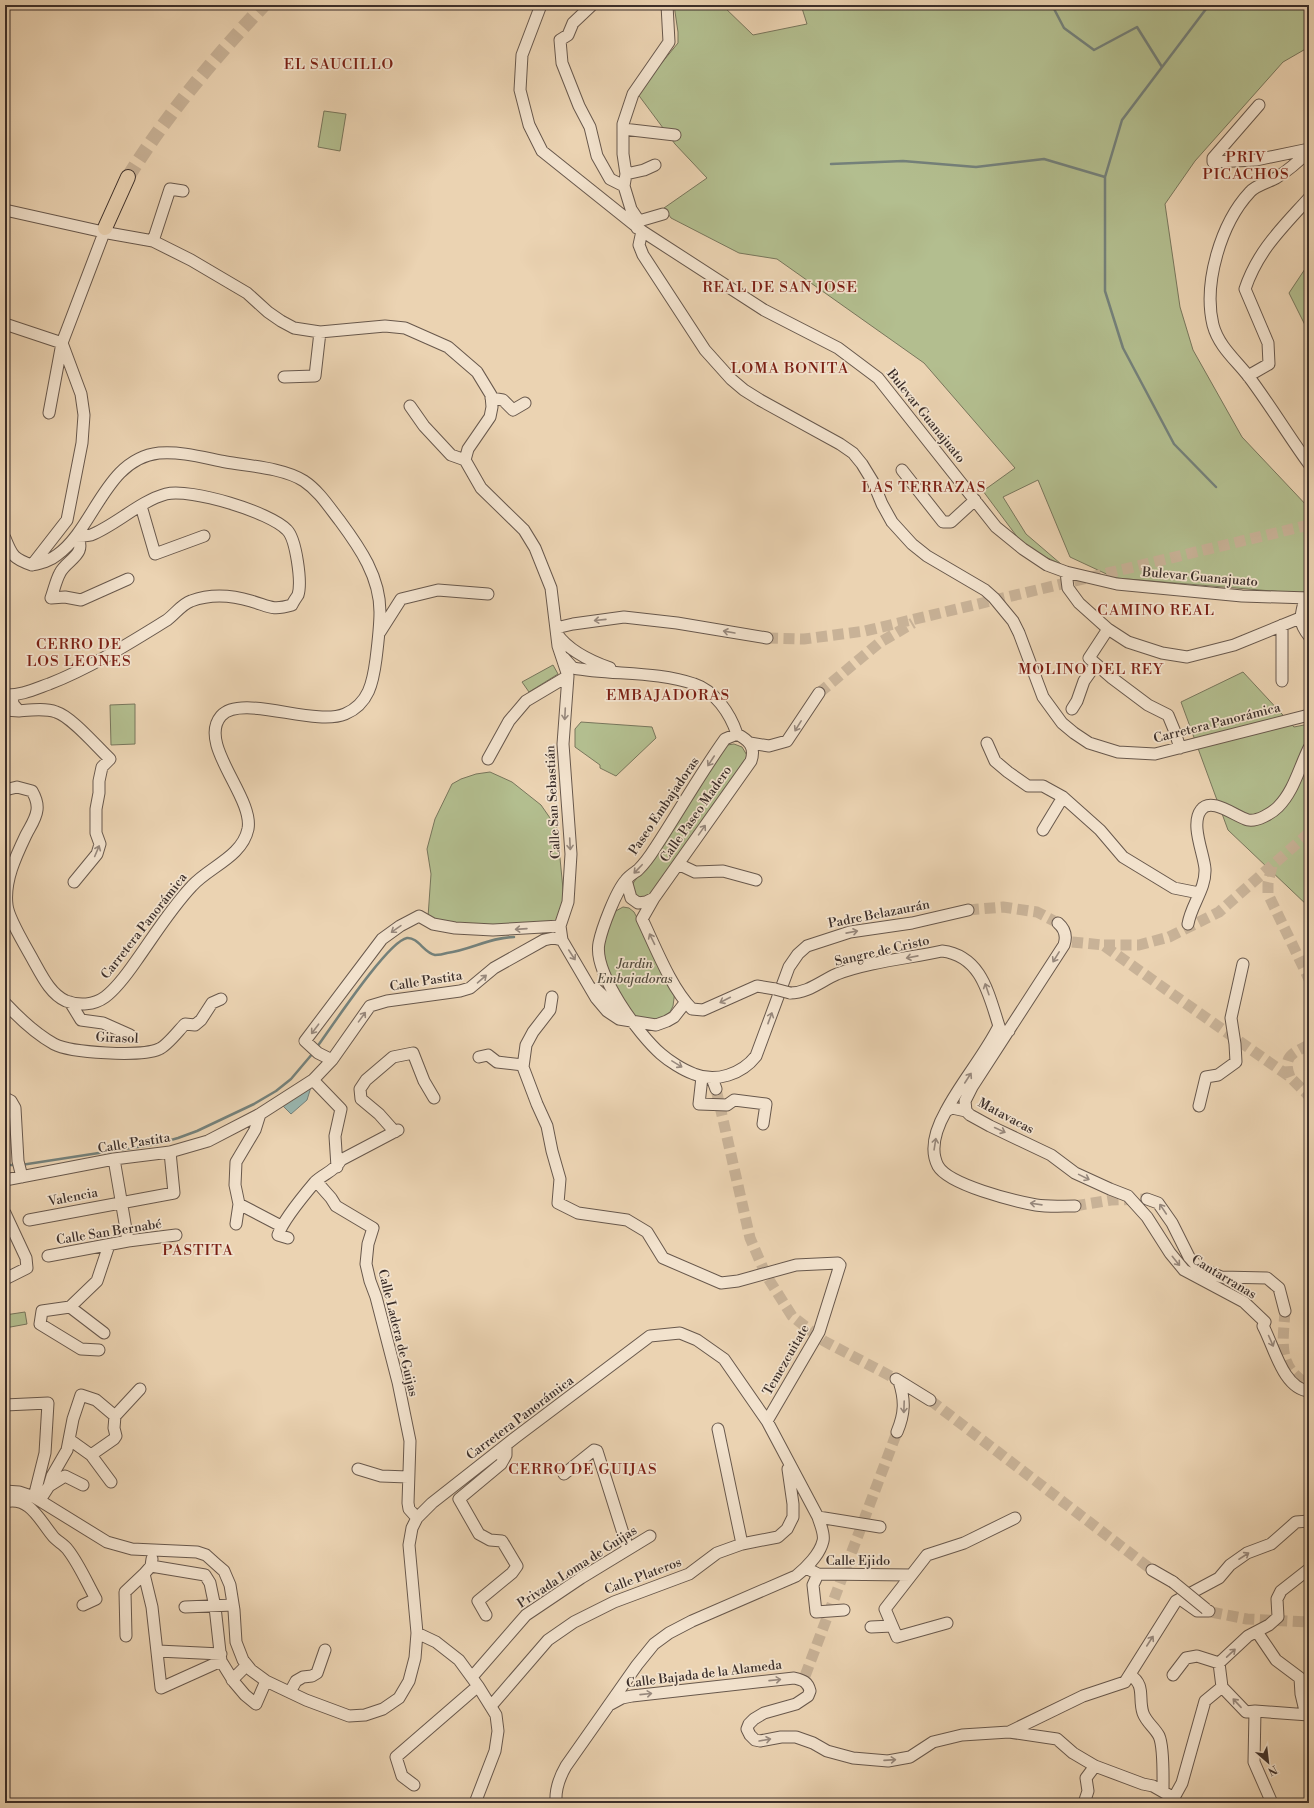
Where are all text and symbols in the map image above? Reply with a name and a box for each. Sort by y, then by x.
district label: EL SAUCILLO [284,55,394,74]
district label: PRIV PICACHOS [1202,148,1290,184]
district label: REAL DE SAN JOSE [702,278,858,297]
district label: LOMA BONITA [731,359,849,378]
street label: Bulevar Guanajuato [883,365,969,466]
district label: LAS TERRAZAS [862,478,986,497]
street label: Bulevar Guanajuato [1141,564,1258,590]
district label: CAMINO REAL [1097,601,1215,620]
one-way arrow [594,616,607,624]
one-way arrow [723,627,736,635]
district label: CERRO DE LOS LEONES [26,635,132,671]
district label: MOLINO DEL REY [1018,660,1164,679]
district label: EMBAJADORAS [606,686,730,705]
street label: Carretera Panorámica [1152,699,1282,747]
one-way arrow [561,707,569,720]
one-way arrow [794,720,802,731]
street label: Calle San Sebastián [542,744,564,859]
street label: Paseo Embajadoras [625,754,703,858]
one-way arrow [707,755,715,766]
street label: Calle Paseo Madero [657,763,735,865]
one-way arrow [698,825,706,836]
one-way arrow [567,837,574,850]
one-way arrow [93,845,101,857]
one-way arrow [633,864,643,874]
street label: Carretera Panorámica [98,869,191,982]
street label: Padre Belazaurán [827,896,931,932]
one-way arrow [391,925,402,933]
one-way arrow [515,925,528,932]
one-way arrow [845,928,858,936]
street label: Sangre de Cristo [833,932,931,970]
one-way arrow [648,933,655,945]
one-way arrow [568,950,576,961]
one-way arrow [1052,951,1060,962]
one-way arrow [906,953,919,961]
park label: Jardin Embajadoras [596,956,673,987]
street label: Calle Pastita [389,967,464,995]
one-way arrow [476,975,487,984]
one-way arrow [983,983,990,996]
one-way arrow [720,996,732,1004]
one-way arrow [358,1011,366,1022]
one-way arrow [766,1013,774,1025]
one-way arrow [310,1023,319,1034]
street label: Girasol [95,1029,139,1047]
one-way arrow [671,1061,683,1069]
one-way arrow [964,1072,972,1084]
street label: Matavacas [975,1095,1037,1138]
one-way arrow [993,1127,1005,1135]
street label: Calle Pastita [97,1129,172,1157]
one-way arrow [931,1138,939,1151]
one-way arrow [1077,1174,1089,1181]
street label: Valencia [46,1184,100,1210]
one-way arrow [1030,1200,1043,1208]
one-way arrow [1159,1204,1167,1215]
street label: Calle San Bernabé [55,1216,163,1248]
district label: PASTITA [162,1241,234,1260]
street label: Cantarranas [1189,1251,1260,1303]
one-way arrow [1172,1256,1181,1267]
street label: Calle Ladera de Guijas [374,1268,422,1399]
street label: Temezcuitate [759,1321,813,1398]
one-way arrow [1267,1335,1275,1347]
street label: Carretera Panorámica [463,1372,577,1464]
one-way arrow [900,1400,907,1413]
district label: CERRO DE GUIJAS [508,1460,658,1479]
street label: Privada Loma de Guijas [514,1522,640,1612]
one-way arrow [1238,1552,1250,1560]
street label: Calle Ejido [826,1553,890,1569]
street label: Calle Plateros [602,1554,684,1598]
one-way arrow [1147,1635,1155,1647]
one-way arrow [1226,1648,1236,1657]
street label: Calle Bajada de la Alameda [625,1656,783,1691]
one-way arrow [768,1676,781,1684]
one-way arrow [639,1691,652,1698]
one-way arrow [1233,1698,1242,1708]
one-way arrow [758,1736,771,1744]
north arrow [1248,1742,1288,1782]
one-way arrow [883,1757,896,1764]
text: N [1265,1762,1279,1778]

